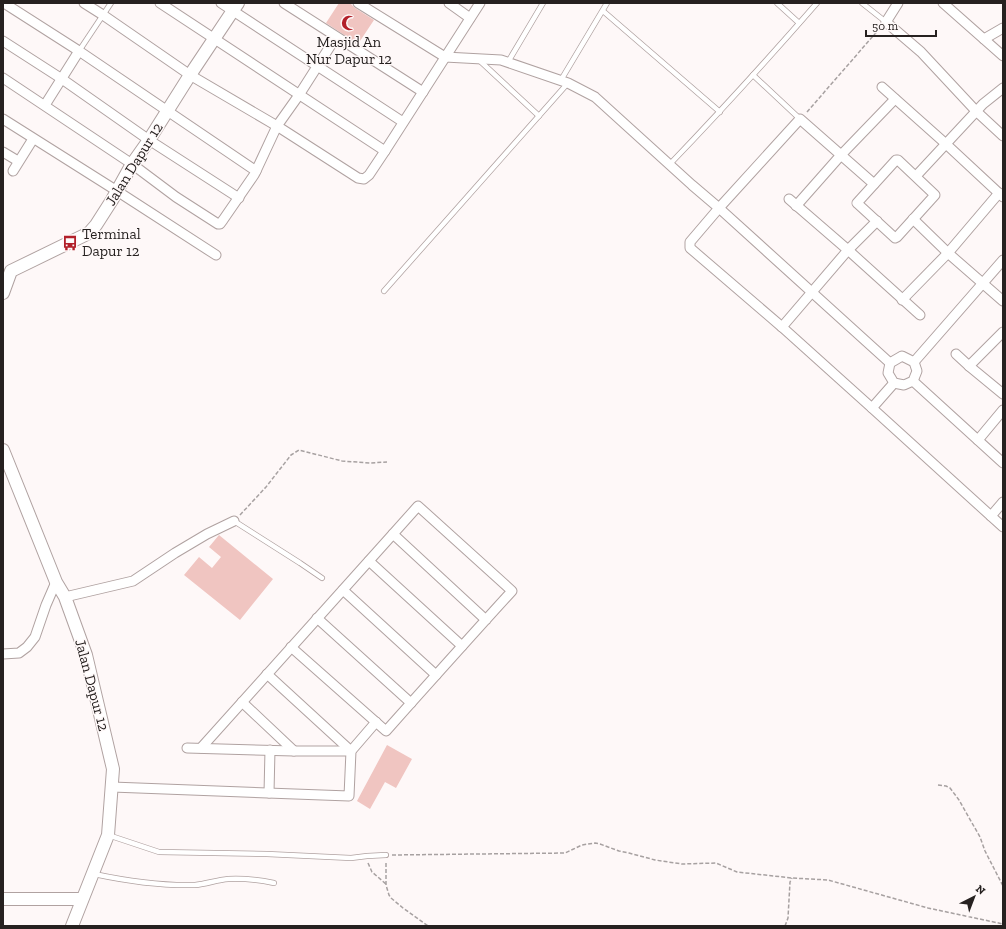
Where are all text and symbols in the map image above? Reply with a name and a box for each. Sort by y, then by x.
scale bar [866,12,936,38]
mosque icon: Masjid An Nur Dapur 12 [340,14,358,32]
text: 50 m [872,19,899,33]
place label: Masjid An Nur Dapur 12 [306,33,392,68]
street label: Jalan Dapur 12 [101,119,167,209]
place label: Terminal Dapur 12 [82,225,141,260]
bus stop icon: Terminal Dapur 12 [61,234,79,252]
street label: Jalan Dapur 12 [71,637,113,733]
north arrow [954,877,994,917]
text: N [973,882,988,898]

